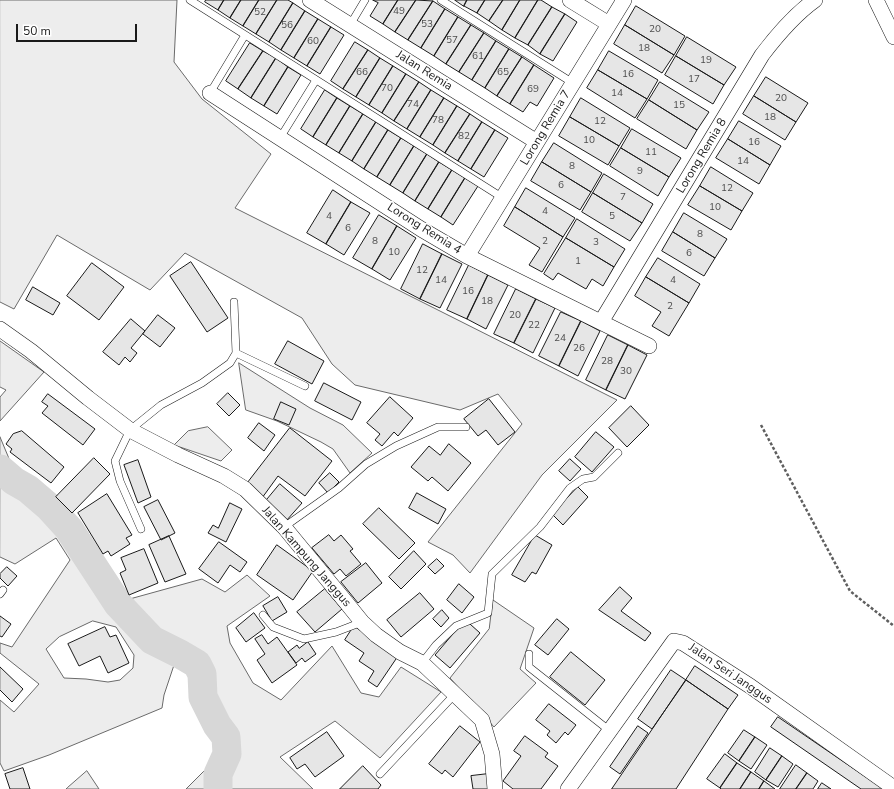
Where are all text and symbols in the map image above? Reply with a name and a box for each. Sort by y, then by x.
house number: 49 [393,6,405,18]
house number: 52 [254,7,266,19]
scale bar [18,16,139,42]
house number: 53 [421,19,433,31]
house number: 56 [281,20,293,32]
text: 50 m [23,23,51,39]
house number: 20 [649,24,661,36]
house number: 57 [446,35,458,47]
house number: 60 [307,36,319,48]
house number: 18 [638,43,650,55]
street label: Jalan Remia [393,48,455,94]
house number: 61 [472,51,484,63]
house number: 19 [700,55,712,67]
house number: 66 [356,67,368,79]
house number: 65 [497,67,509,79]
house number: 16 [622,69,634,81]
house number: 17 [688,74,700,86]
house number: 70 [381,83,393,95]
house number: 69 [527,84,539,96]
street label: Lorong Remia 7 [518,88,574,168]
house number: 14 [611,88,623,100]
house number: 20 [775,93,787,105]
house number: 74 [407,99,419,111]
house number: 15 [673,100,685,112]
house number: 18 [764,112,776,124]
house number: 78 [432,115,444,127]
house number: 12 [594,116,606,128]
street label: Lorong Remia 8 [674,116,730,196]
house number: 82 [458,131,470,143]
house number: 10 [583,135,595,147]
house number: 16 [748,137,760,149]
house number: 11 [645,147,657,159]
house number: 14 [737,156,749,168]
house number: 8 [569,161,575,173]
house number: 9 [637,166,643,178]
house number: 6 [558,180,564,192]
house number: 12 [721,183,733,195]
house number: 7 [620,192,626,204]
street label: Lorong Remia 4 [384,200,464,258]
house number: 10 [709,202,721,214]
house number: 4 [542,206,548,218]
house number: 4 [326,211,332,223]
house number: 5 [609,211,615,223]
house number: 6 [345,223,351,235]
house number: 8 [697,229,703,241]
house number: 8 [372,236,378,248]
house number: 2 [542,236,548,248]
house number: 3 [593,237,599,249]
house number: 10 [388,247,400,259]
house number: 6 [686,248,692,260]
house number: 1 [575,256,581,268]
house number: 12 [416,265,428,277]
house number: 14 [435,275,447,287]
house number: 4 [670,275,676,287]
house number: 16 [462,286,474,298]
house number: 18 [481,296,493,308]
house number: 2 [667,301,673,313]
house number: 20 [509,310,521,322]
house number: 22 [528,320,540,332]
house number: 24 [554,333,566,345]
house number: 26 [573,343,585,355]
house number: 28 [601,356,613,368]
house number: 30 [620,366,632,378]
street label: Jalan Kampung Janggus [258,504,354,610]
street label: Jalan Seri Janggus [686,641,774,707]

